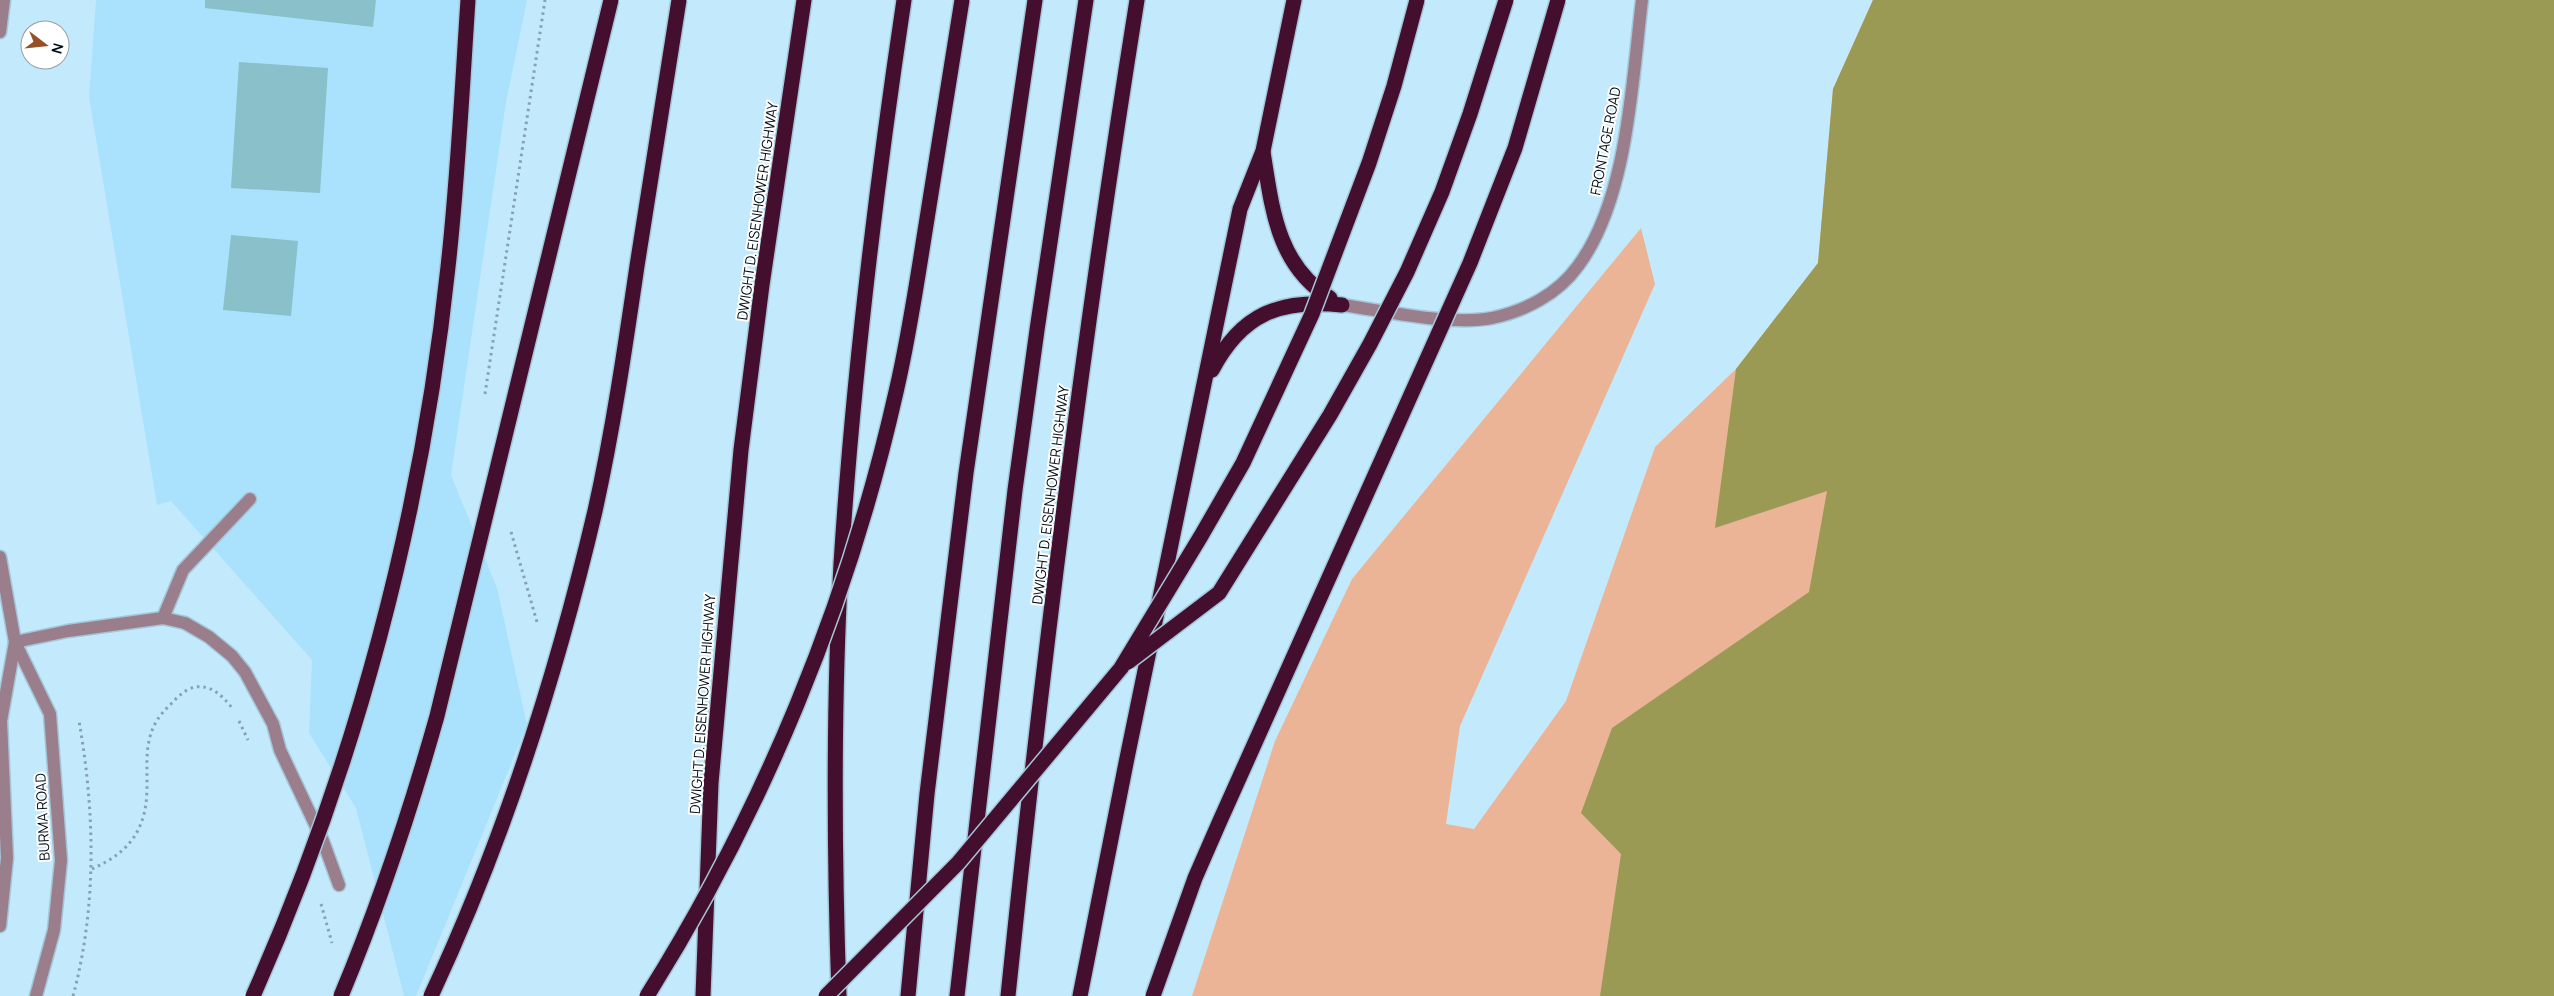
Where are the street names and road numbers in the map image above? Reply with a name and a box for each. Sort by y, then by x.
street label: FRONTAGE ROAD [1585,85,1625,197]
street label: DWIGHT D. EISENHOWER HIGHWAY [732,100,782,321]
street label: DWIGHT D. EISENHOWER HIGHWAY [1027,384,1073,605]
street label: DWIGHT D. EISENHOWER HIGHWAY [685,593,719,815]
street label: BURMA ROAD [30,773,54,861]

